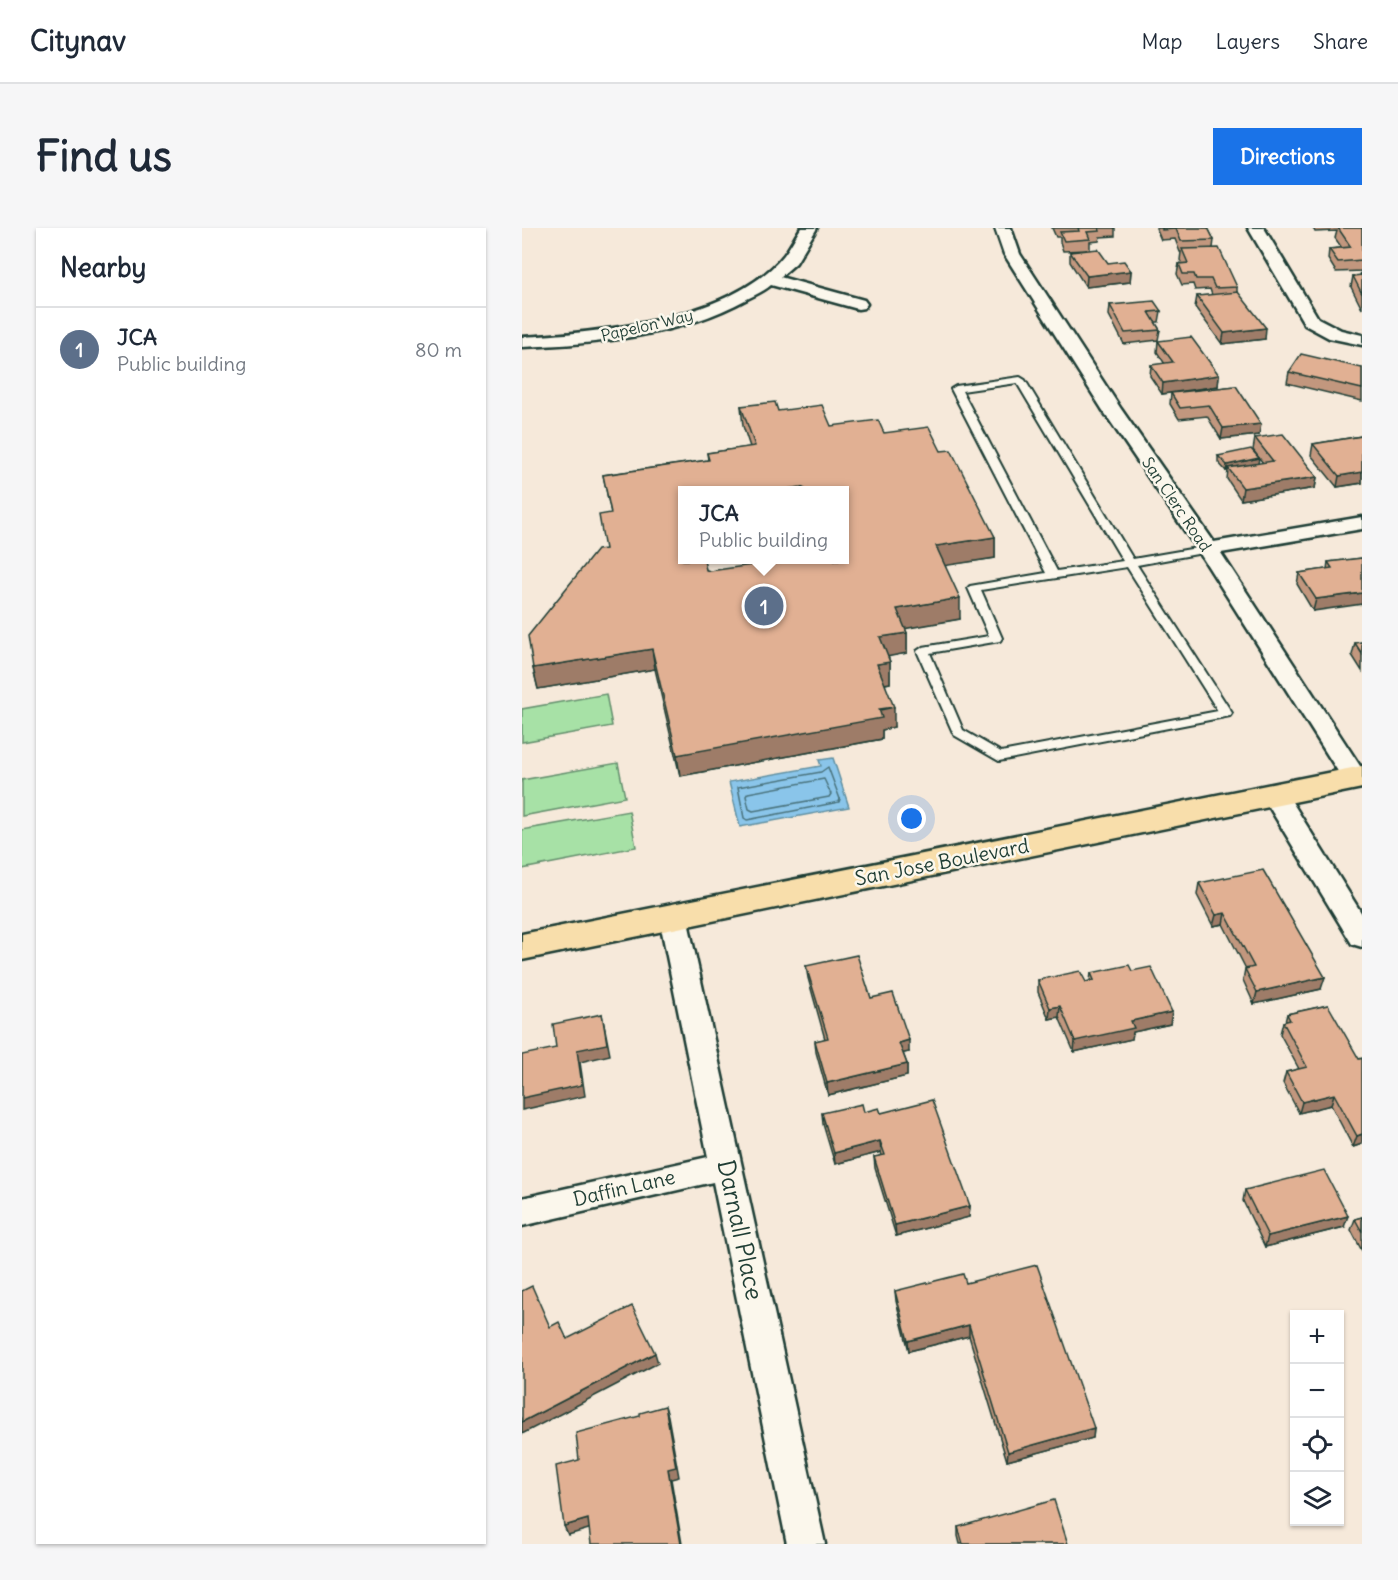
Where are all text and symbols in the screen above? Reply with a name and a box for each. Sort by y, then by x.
text: Citynav [30,23,126,59]
text: Map [1142,28,1182,55]
text: Layers [1215,28,1280,55]
text: Share [1313,28,1368,55]
button: Directions [1213,128,1362,185]
text: Find us [36,130,172,182]
text: Nearby [60,251,146,284]
street label: Papelon Way [599,305,695,345]
text: JCA [117,323,157,351]
text: 1 [76,337,83,362]
text: 80 m [415,337,462,362]
text: Public building [117,351,246,376]
street label: San Clerc Road [1138,453,1216,555]
popup [678,486,849,564]
text: JCA [699,499,739,527]
text: Public building [699,527,828,552]
pin: 1 [744,584,784,628]
your location [897,804,926,833]
street label: San Jose Boulevard [853,832,1031,891]
street label: Darnall Place [711,1157,770,1303]
street label: Daffin Lane [570,1164,677,1211]
map controls [1290,1310,1344,1526]
button: + [1290,1310,1344,1364]
button: − [1290,1364,1344,1418]
button: locate [1290,1418,1344,1472]
button: layers [1290,1472,1344,1526]

